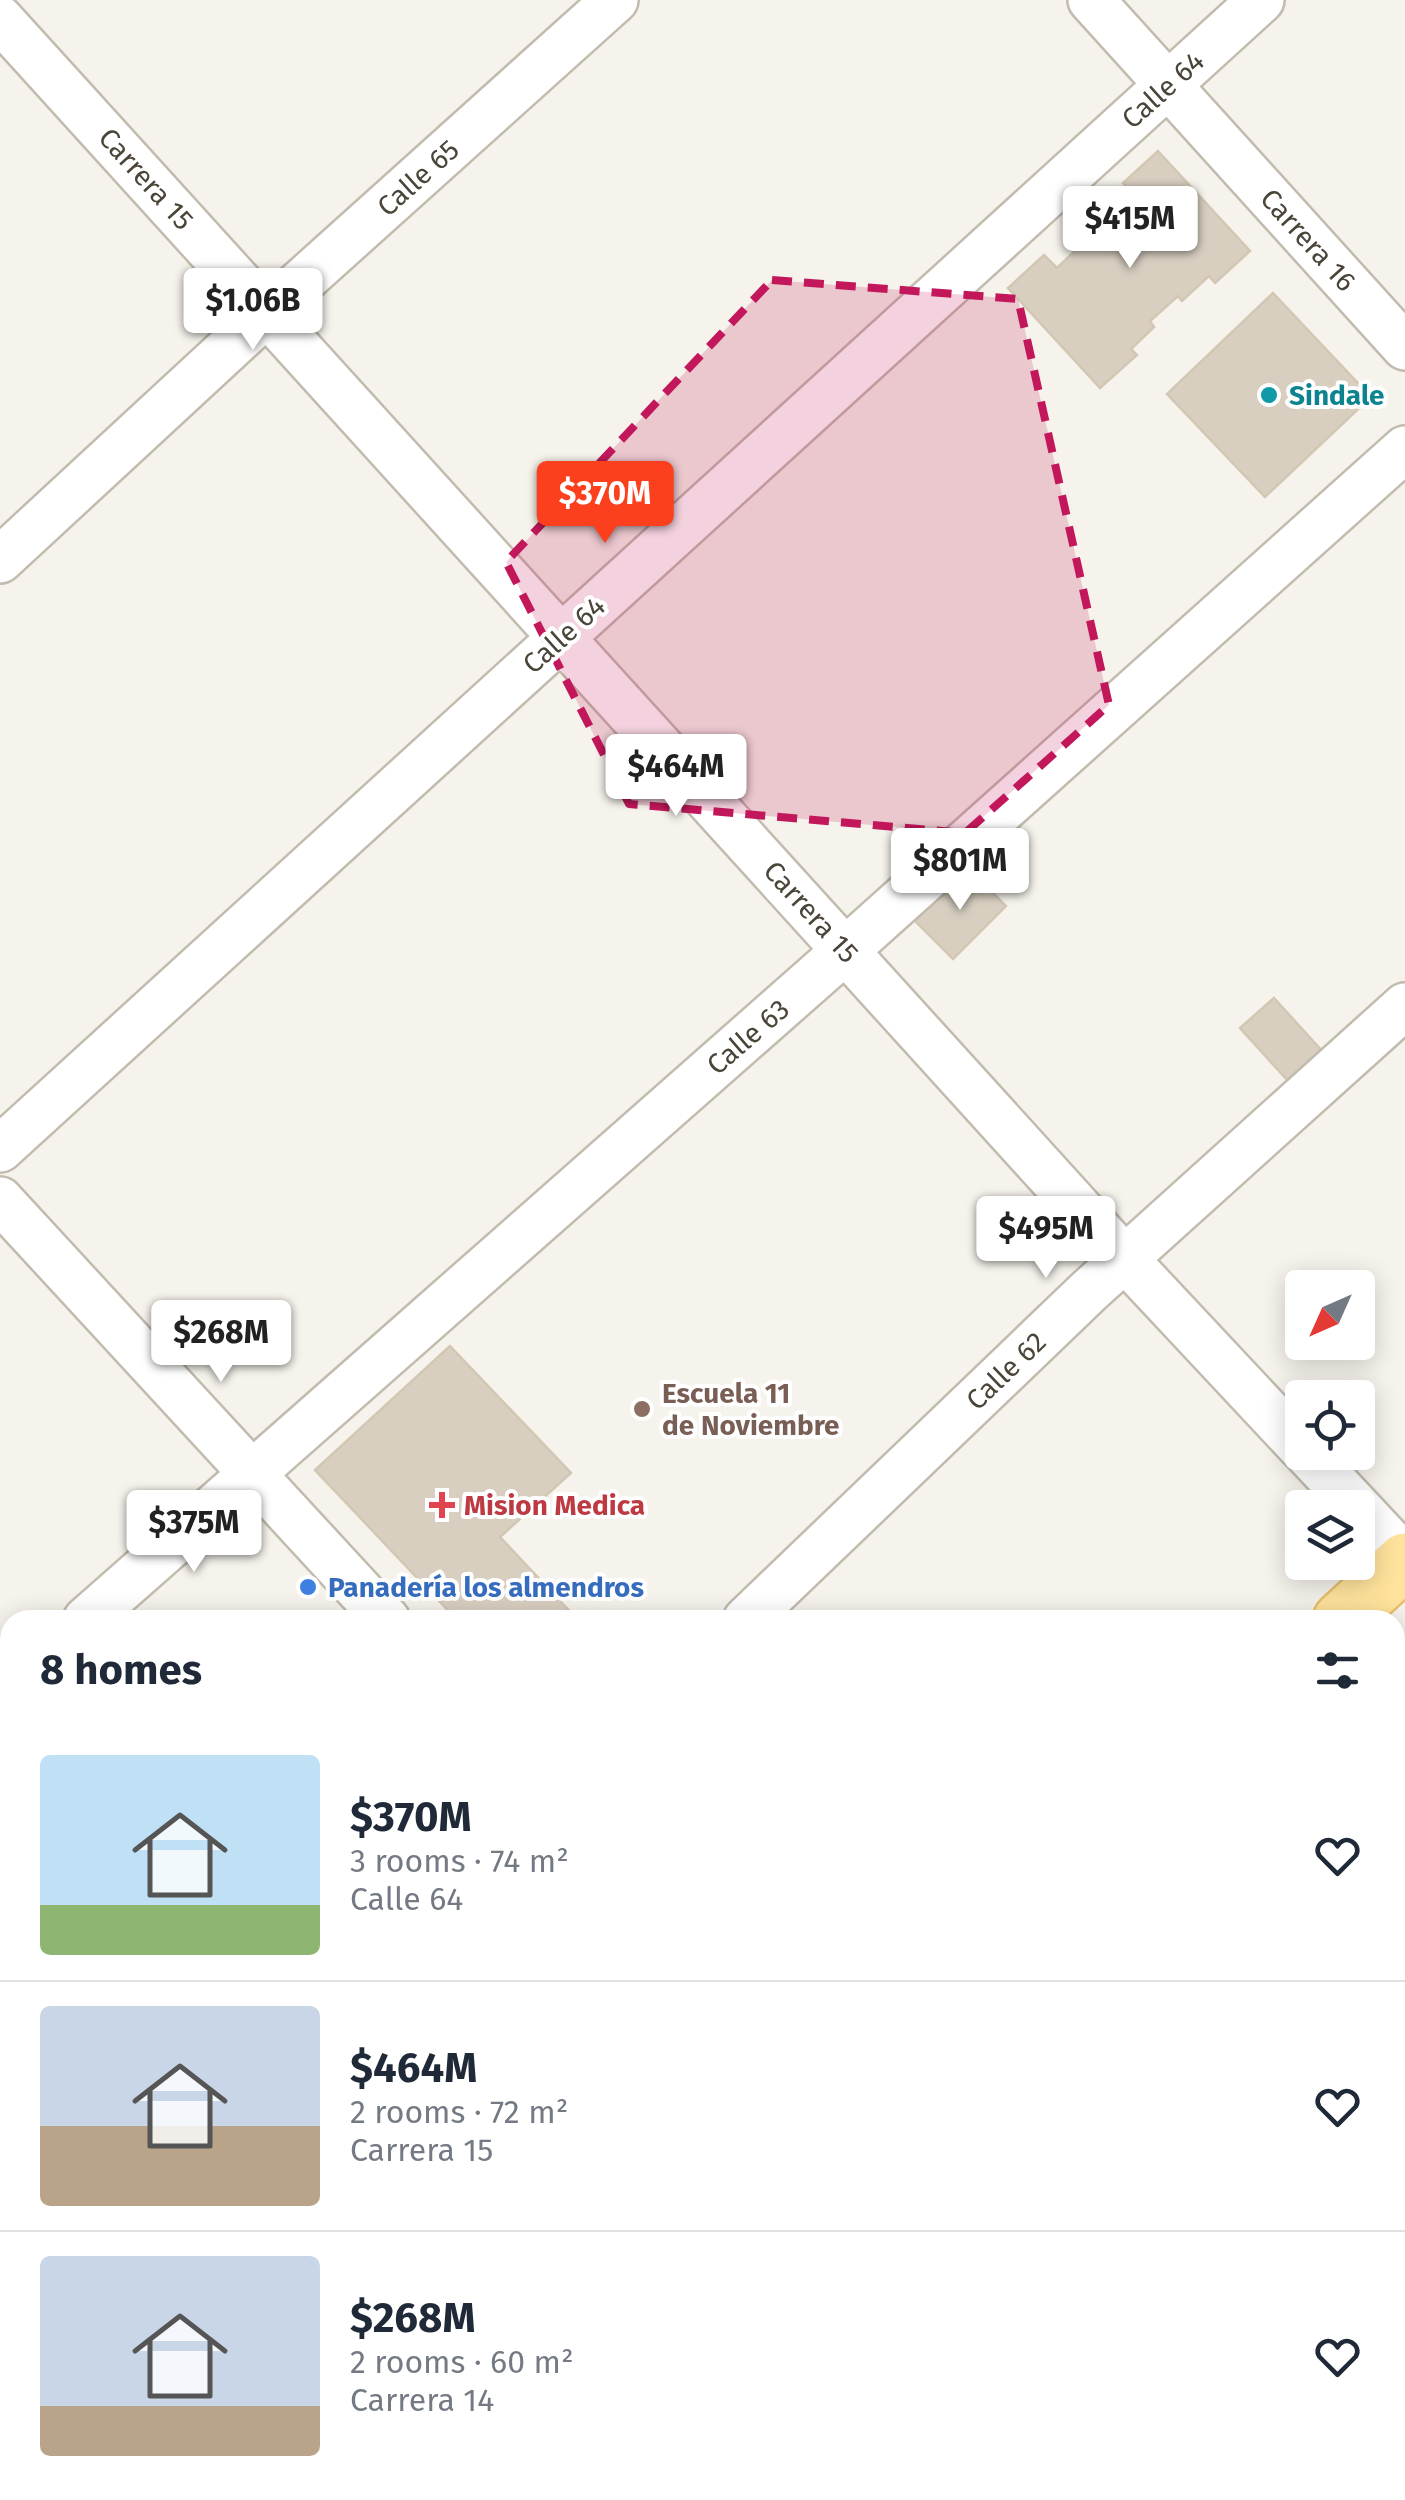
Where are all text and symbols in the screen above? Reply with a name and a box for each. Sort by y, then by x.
street label: Calle 64 [1115,45,1211,135]
street label: Carrera 15 [92,121,200,237]
street label: Calle 65 [370,133,466,223]
street label: Carrera 16 [1254,182,1362,298]
pin: $415M [1060,186,1200,271]
text: $415M [1085,199,1175,237]
pin: $1.06B [172,268,334,353]
text: $1.06B [205,281,301,319]
place label: Sindale [1289,379,1385,412]
marker: Sindale [1258,384,1280,406]
pin: $370M [535,461,675,546]
text: $370M [559,474,651,512]
street label: Calle 64 [516,590,612,680]
pin: $464M [606,734,746,819]
text: $464M [628,747,724,785]
pin: $801M [890,828,1030,913]
text: $801M [913,841,1007,879]
street label: Carrera 15 [757,854,865,970]
street label: Calle 63 [700,992,796,1082]
pin: $495M [976,1196,1116,1281]
text: $495M [998,1209,1094,1247]
north arrow [1285,1270,1375,1360]
map controls [1285,1270,1375,1580]
pin: $268M [151,1300,291,1385]
text: $268M [173,1313,269,1351]
street label: Calle 62 [959,1325,1053,1417]
place label: Escuela 11 de Noviembre [662,1377,840,1442]
button: locate [1285,1380,1375,1470]
marker: Escuela 11 de Noviembre [631,1398,653,1420]
place label: Mision Medica [464,1489,645,1522]
pin: $375M [124,1490,264,1575]
button: layers [1285,1490,1375,1580]
marker: Mision Medica [429,1492,455,1518]
text: $375M [149,1503,239,1541]
place label: Panadería los almendros [328,1571,644,1604]
marker: Panadería los almendros [297,1576,319,1598]
icon: filters [1310,1643,1365,1698]
text: 8 homes [40,1645,202,1695]
text: $370M [350,1792,471,1842]
icon: home [120,1795,240,1915]
icon: heart [1310,1828,1365,1883]
text: 3 rooms · 74 m² [350,1842,569,1880]
text: Calle 64 [350,1880,463,1918]
text: $464M [350,2043,477,2093]
icon: home [120,2046,240,2166]
icon: heart [1310,2079,1365,2134]
text: 2 rooms · 72 m² [350,2093,568,2131]
text: Carrera 15 [350,2131,493,2169]
text: $268M [350,2293,475,2343]
icon: home [120,2296,240,2416]
icon: heart [1310,2329,1365,2384]
text: 2 rooms · 60 m² [350,2343,574,2381]
text: Carrera 14 [350,2381,494,2419]

